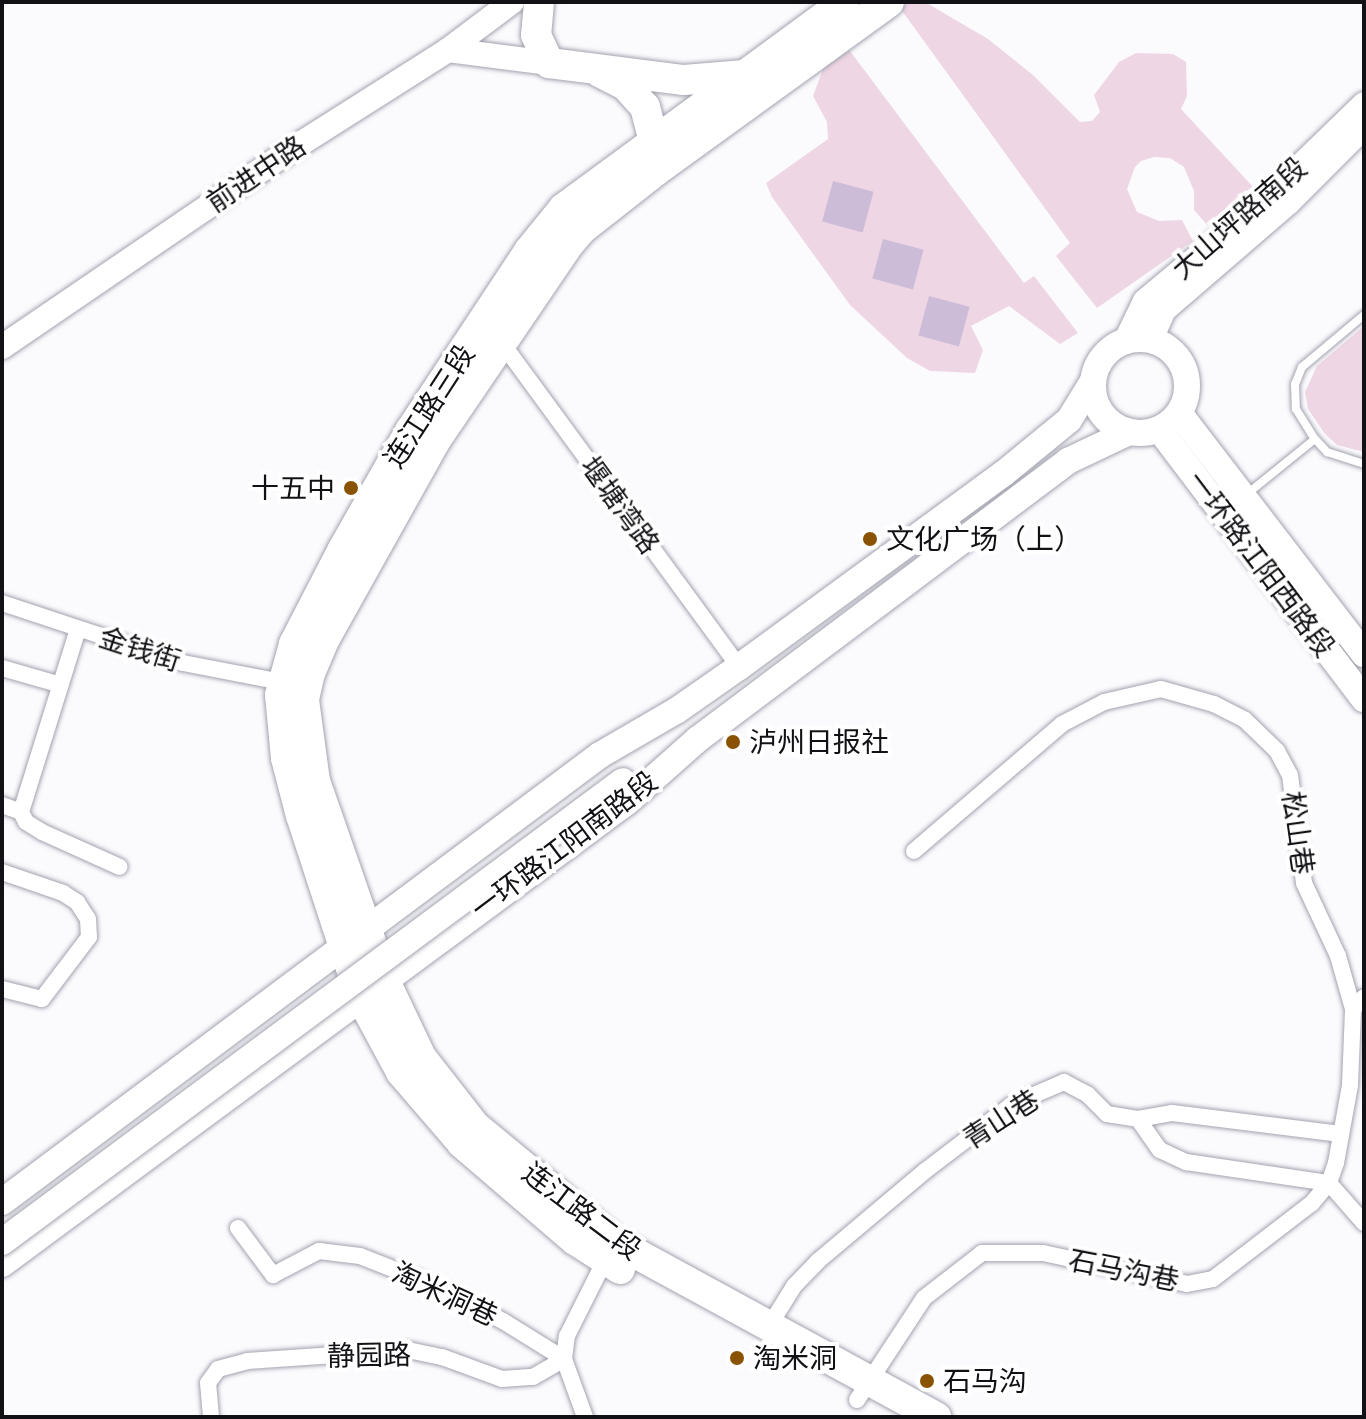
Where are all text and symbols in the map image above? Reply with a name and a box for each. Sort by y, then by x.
street label: 前进中路 [200,129,312,219]
street label: 大山坪路南段 [1165,150,1313,286]
street label: 连江路三段 [377,338,481,474]
street label: 堰塘湾路 [573,450,667,560]
street label: 一环路江阳西路段 [1180,464,1342,664]
place label: 十五中 [251,471,335,505]
marker: 十五中 [342,479,360,497]
place label: 文化广场（上） [886,522,1082,556]
marker: 文化广场（上） [861,530,879,548]
street label: 金钱街 [95,620,185,678]
place label: 泸州日报社 [749,725,889,759]
marker: 泸州日报社 [724,733,742,751]
street label: 一环路江阳南路段 [464,764,664,926]
street label: 松山巷 [1276,789,1320,877]
street label: 青山巷 [957,1082,1045,1156]
street label: 连江路二段 [516,1155,648,1267]
street label: 石马沟巷 [1066,1243,1182,1297]
street label: 淘米洞巷 [387,1255,503,1333]
street label: 静园路 [327,1337,411,1373]
place label: 淘米洞 [753,1341,837,1375]
marker: 淘米洞 [728,1349,746,1367]
place label: 石马沟 [943,1364,1027,1398]
marker: 石马沟 [918,1372,936,1390]

